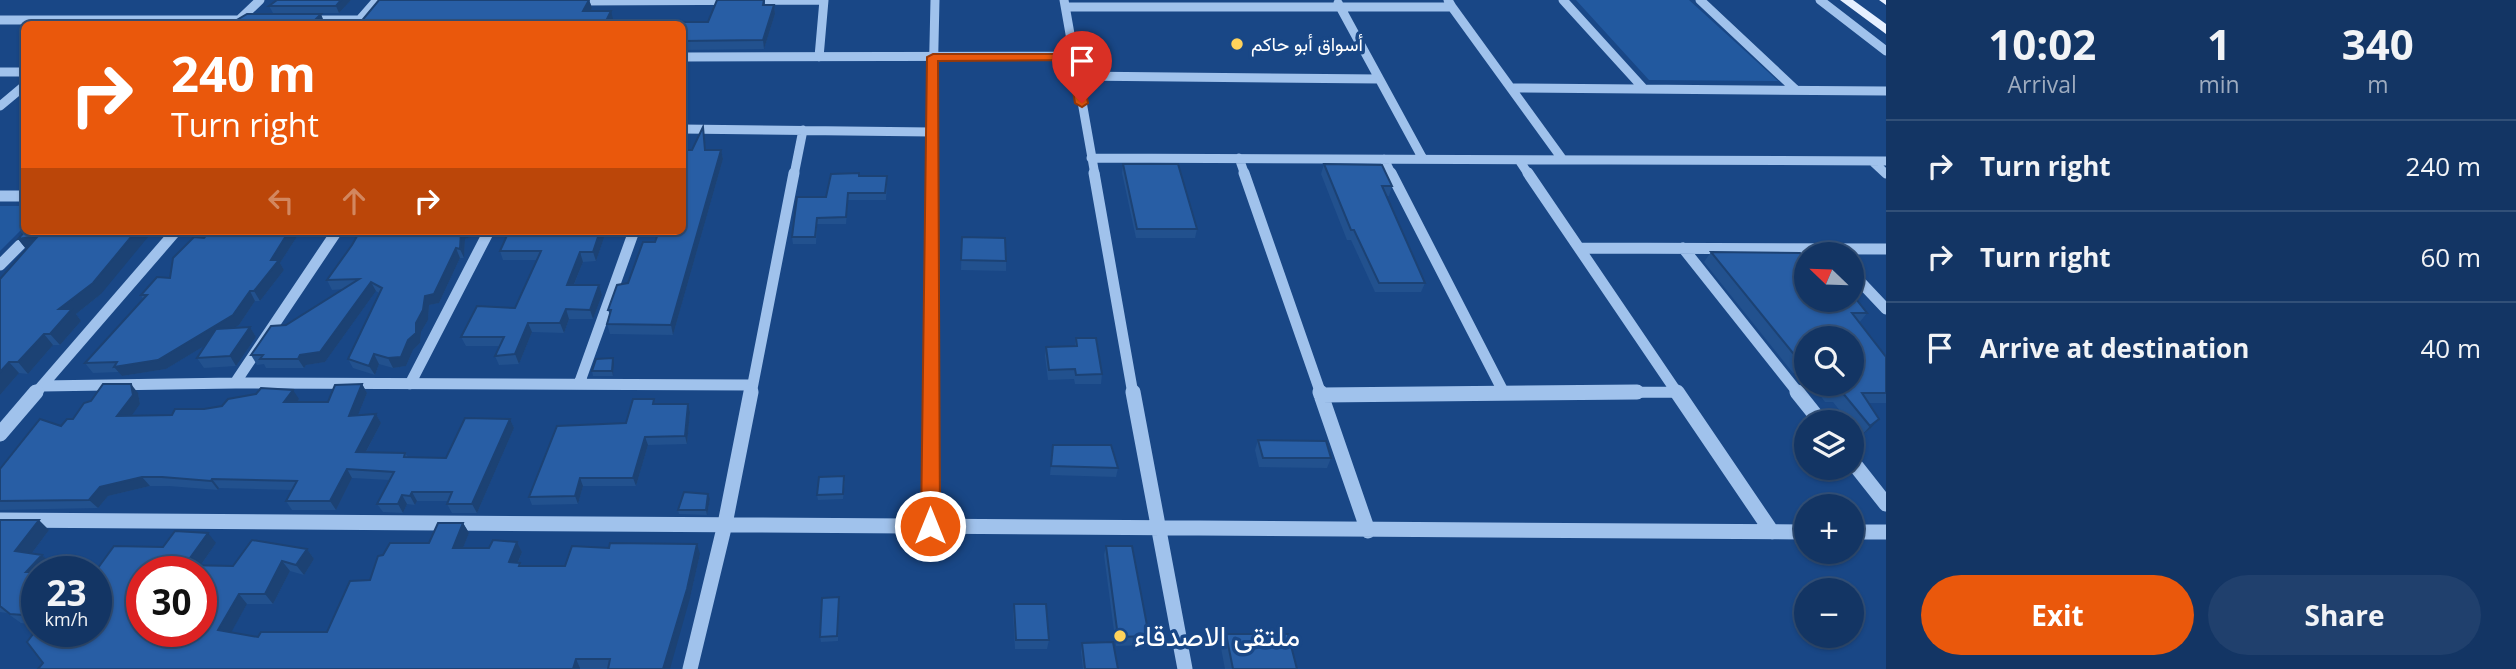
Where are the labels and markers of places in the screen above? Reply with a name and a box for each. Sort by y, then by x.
pin [1052,31,1112,103]
place label: أسواق أبو حاكم [1251,31,1363,57]
marker: أسواق أبو حاكم [1229,36,1245,52]
place label: ملتقى الاصدقاء [1134,616,1300,654]
marker: ملتقى الاصدقاء [1112,628,1128,644]

